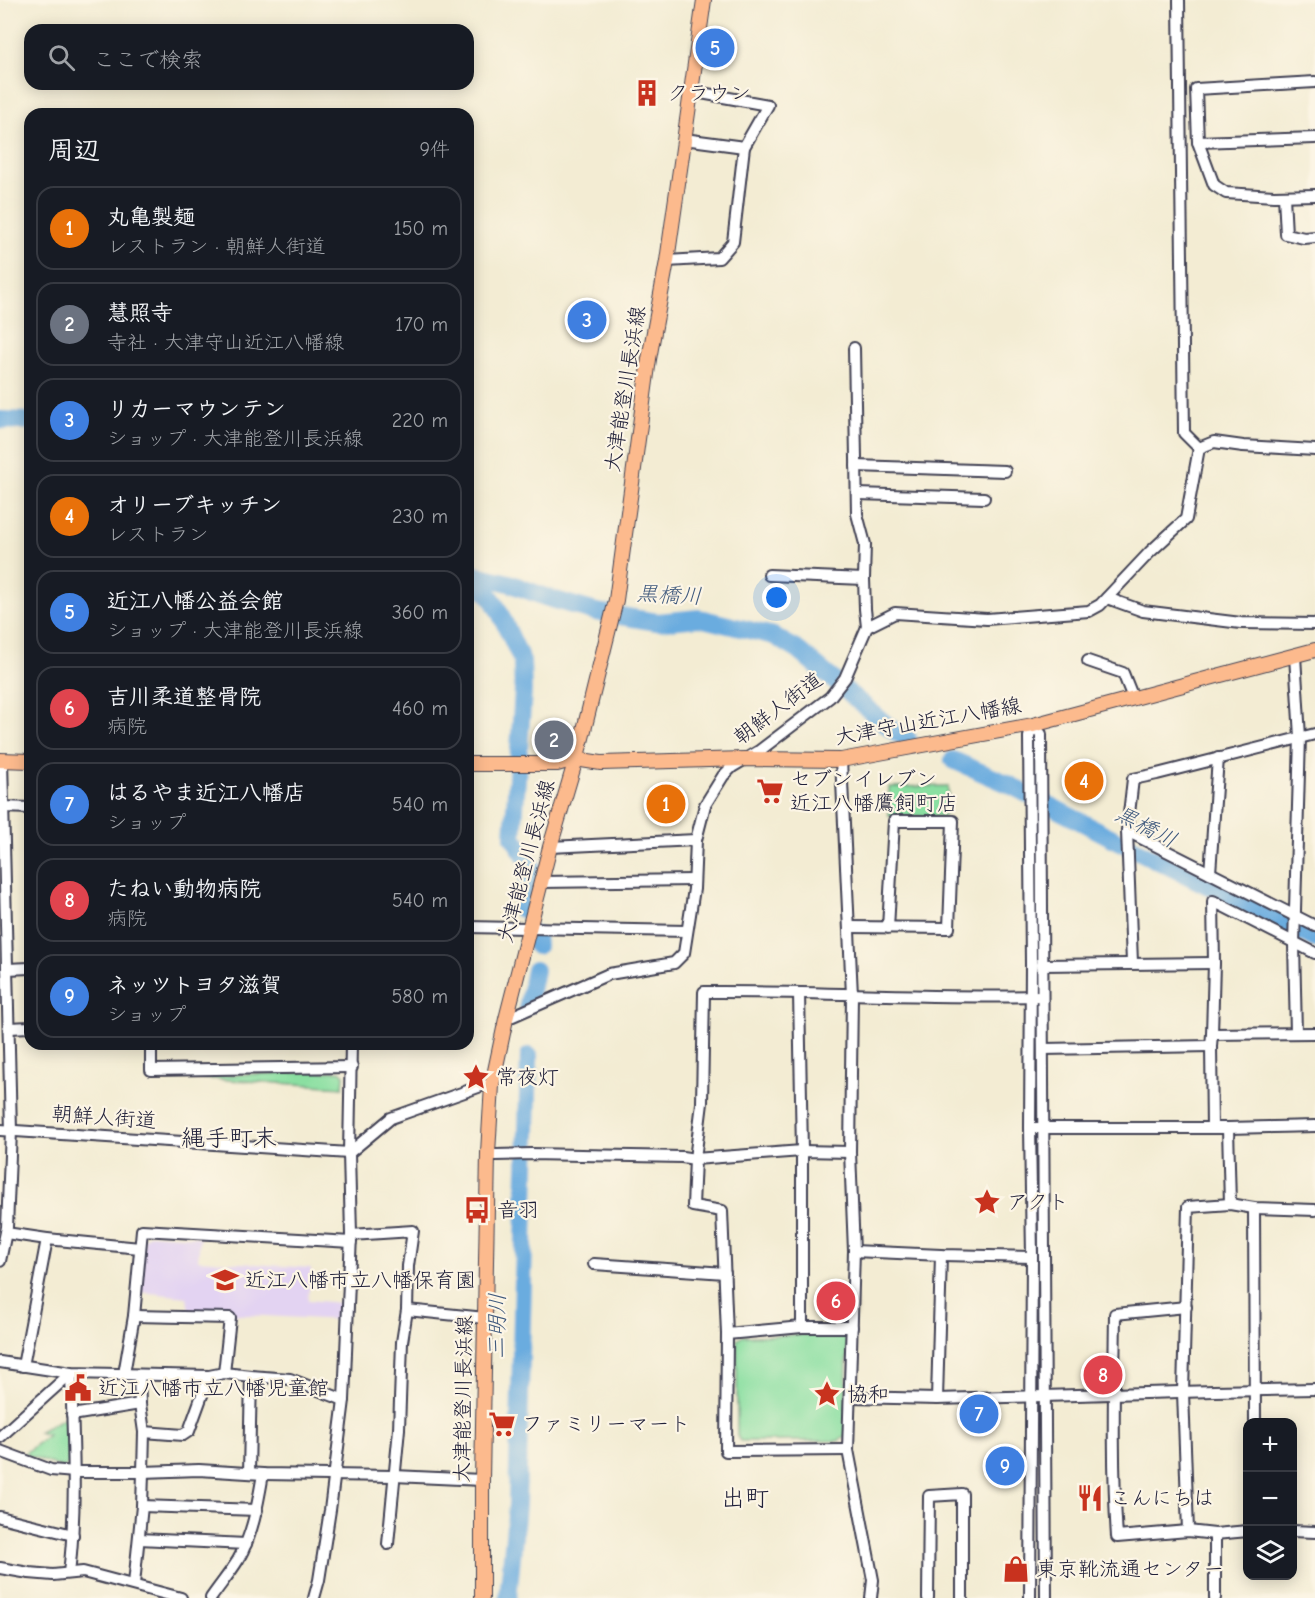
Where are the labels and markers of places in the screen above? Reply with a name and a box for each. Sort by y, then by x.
pin: 5 [696,26,734,70]
building icon: クラウン [632,78,662,108]
place label: クラウン [667,81,751,105]
pin: 3 [568,298,606,342]
pin: 2 [534,718,574,762]
pin: 4 [1064,758,1104,804]
place label: セブンイレブン 近江八幡鷹飼町店 [790,767,958,815]
supermarket icon: セブンイレブン 近江八幡鷹飼町店 [755,776,785,806]
pin: 1 [646,782,686,826]
place icon: 常夜灯 [461,1062,491,1092]
place label: 常夜灯 [496,1065,559,1089]
place icon: アクト [972,1187,1002,1217]
place label: アクト [1007,1190,1069,1214]
bus stop icon: 音羽 [462,1195,492,1225]
place label: 音羽 [497,1198,539,1222]
school or university icon: 近江八幡市立八幡保育園 [210,1265,240,1295]
place label: 近江八幡市立八幡保育園 [245,1268,476,1292]
pin: 6 [816,1278,856,1324]
pin: 8 [1084,1352,1122,1398]
public building icon: 近江八幡市立八幡児童館 [63,1373,93,1403]
place label: 近江八幡市立八幡児童館 [98,1376,329,1400]
place icon: 協和 [812,1379,842,1409]
place label: 協和 [847,1382,889,1406]
pin: 7 [960,1392,998,1436]
supermarket icon: ファミリーマート [487,1409,517,1439]
place label: ファミリーマート [522,1412,690,1436]
pin: 9 [986,1444,1024,1488]
restaurant icon: こんにちは [1075,1483,1105,1513]
place label: こんにちは [1110,1486,1214,1510]
shop icon: 東京靴流通センター [1001,1554,1031,1584]
place label: 東京靴流通センター [1036,1557,1224,1581]

